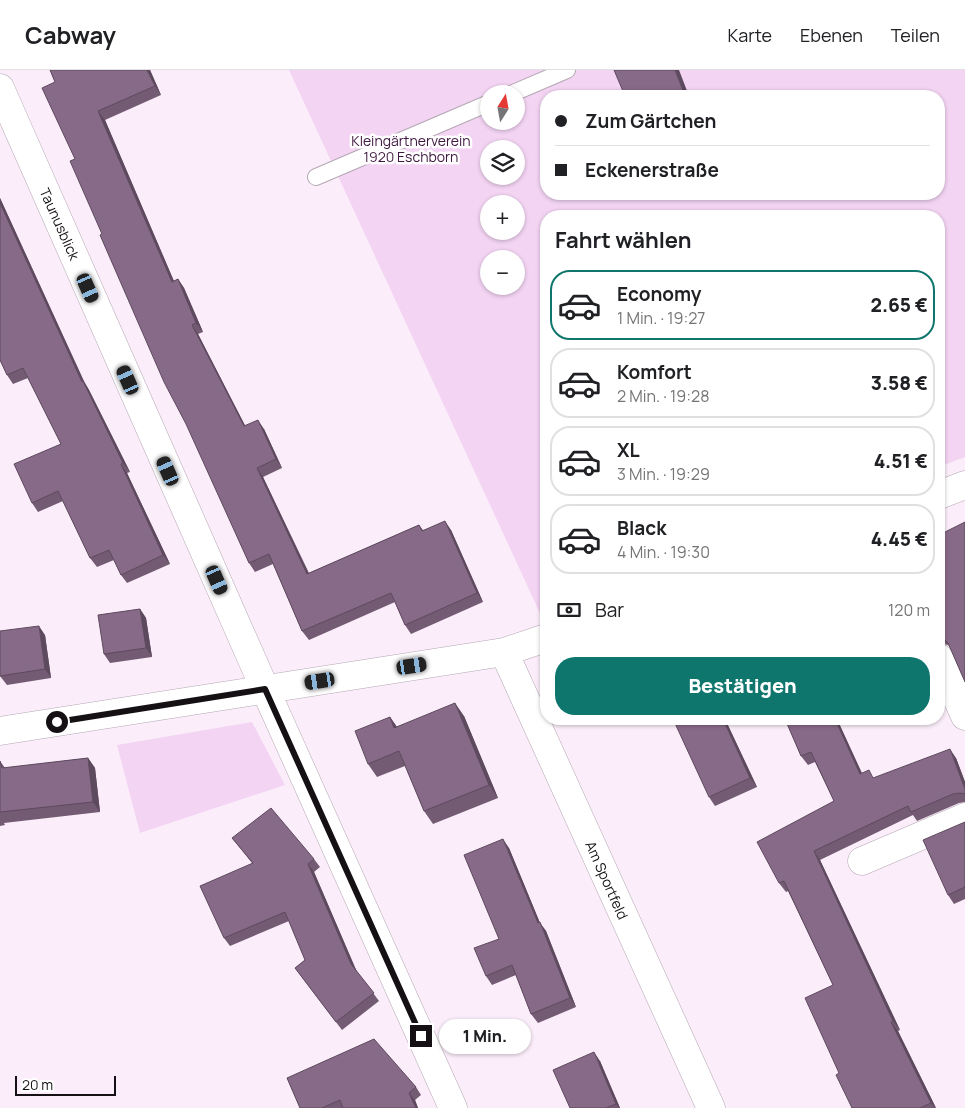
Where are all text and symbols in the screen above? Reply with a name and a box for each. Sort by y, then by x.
text: Cabway [25,18,116,51]
text: Karte [728,23,772,47]
text: Ebenen [800,23,863,47]
text: Teilen [891,23,940,47]
north arrow [480,85,525,130]
map controls [480,85,525,295]
text: Zum Gärtchen [585,108,716,134]
park label: Kleingärtnerverein 1920 Eschborn [351,131,471,166]
button: layers [480,140,525,185]
text: Eckenerstraße [585,157,719,183]
street label: Taunusblick [36,185,85,264]
button: + [480,195,525,240]
text: Fahrt wählen [555,225,692,255]
button: − [480,250,525,295]
car [75,271,100,305]
text: Economy [617,281,701,307]
icon: car [557,283,602,328]
text: 2.65 € [870,292,928,318]
text: 1 Min. · 19:27 [617,307,705,329]
text: Komfort [617,359,692,385]
icon: car [557,361,602,406]
car [115,363,140,397]
text: 3.58 € [871,370,928,396]
text: 2 Min. · 19:28 [617,385,709,407]
text: XL [617,437,640,463]
icon: car [557,439,602,484]
text: 4.51 € [874,448,928,474]
car [155,454,180,488]
text: 3 Min. · 19:29 [617,463,710,485]
text: Black [617,515,666,541]
icon: car [557,517,602,562]
text: 4.45 € [871,526,928,552]
text: 4 Min. · 19:30 [617,541,710,563]
car [204,563,229,597]
icon: cash [555,596,583,624]
text: Bar [595,597,624,623]
text: 120 m [888,599,930,621]
car [396,656,427,676]
button: Bestätigen [555,657,930,715]
car [304,671,335,691]
route start [46,711,68,733]
street label: Am Sportfeld [581,838,633,922]
callout: 1 Min. [438,1018,531,1054]
route end [410,1025,432,1047]
text: 1 Min. [463,1025,507,1047]
scale bar [15,1073,116,1096]
text: 20 m [22,1075,53,1094]

